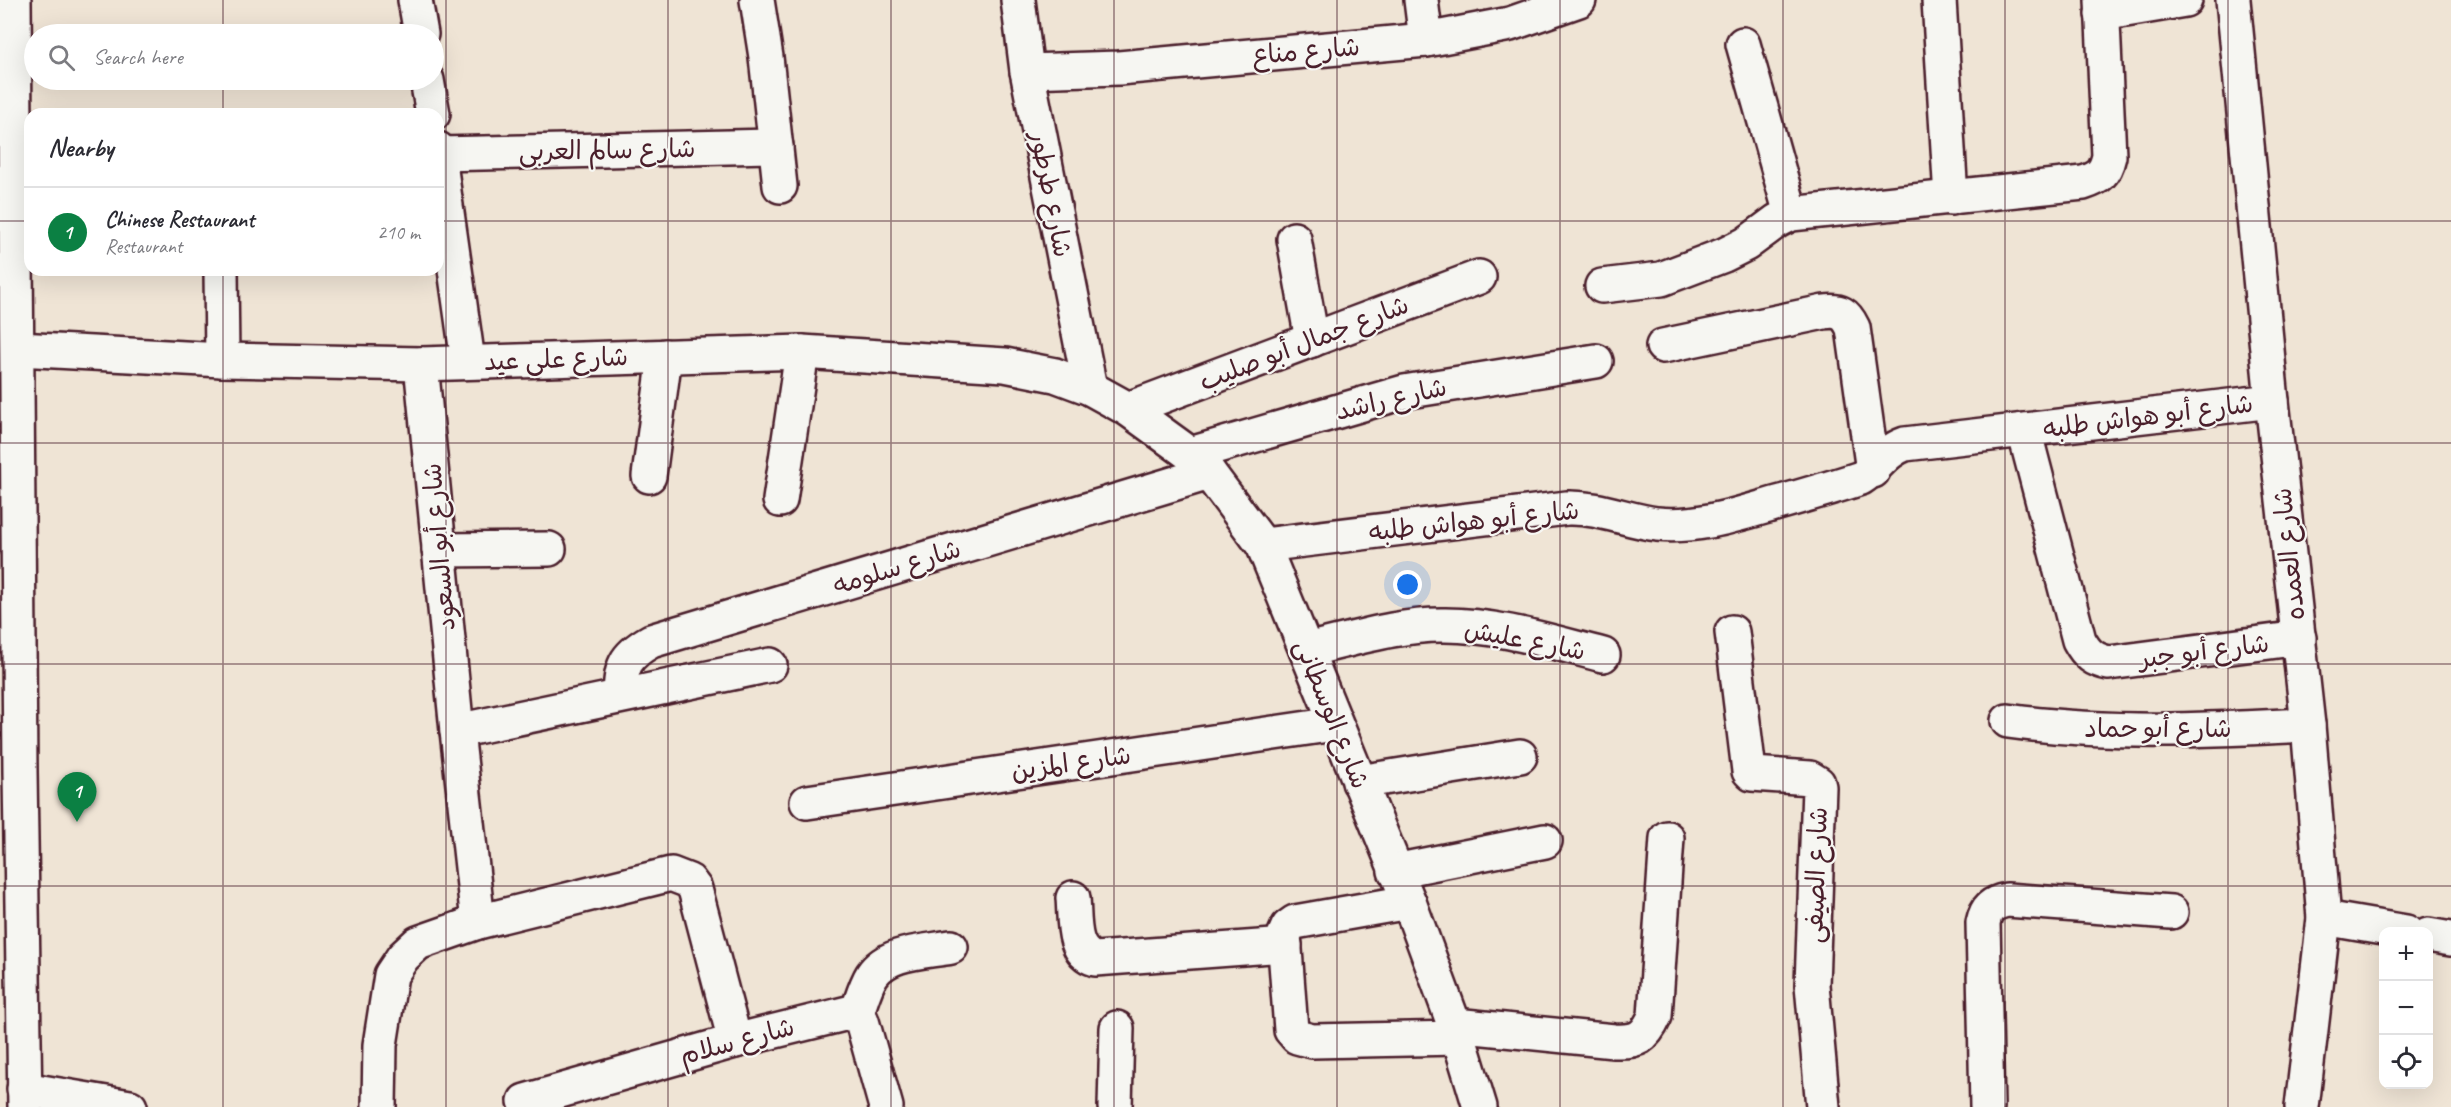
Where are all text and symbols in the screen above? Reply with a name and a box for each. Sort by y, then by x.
search box [24,24,444,90]
street label: شارع مناع [1251,30,1361,73]
icon: search [45,41,78,74]
text: Search here [93,43,183,71]
street label: شارع طرطور [1021,127,1079,260]
text: Nearby [48,131,113,164]
street label: شارع سالم العربى [518,132,696,171]
text: Chinese Restaurant [105,206,254,234]
text: 1 [63,220,72,245]
text: 210 m [377,220,420,245]
text: Restaurant [105,234,182,259]
street label: شارع جمال أبو صليب [1195,288,1414,399]
street label: شارع على عيد [483,340,629,379]
street label: شارع راشد [1332,370,1450,429]
street label: شارع أبو هواش طلبه [2041,387,2255,446]
street label: شارع أبو السعود [415,462,464,632]
street label: شارع العمده [2266,486,2313,622]
street label: شارع أبو هواش طلبه [1367,494,1581,549]
street label: شارع سلومه [829,532,965,603]
your location [1393,570,1422,599]
street label: شارع عليش [1462,612,1588,669]
street label: شارع أبو جبر [2135,627,2271,677]
street label: شارع الوسطانى [1286,634,1377,794]
street label: شارع أبو حماد [2084,712,2232,746]
street label: شارع المزين [1009,738,1133,789]
pin: 1 [58,772,97,822]
street label: شارع الصيفى [1797,806,1836,944]
map controls [2379,927,2433,1089]
button: + [2379,927,2433,981]
button: − [2379,981,2433,1035]
street label: شارع سلام [676,1010,799,1075]
button: locate [2379,1035,2433,1089]

